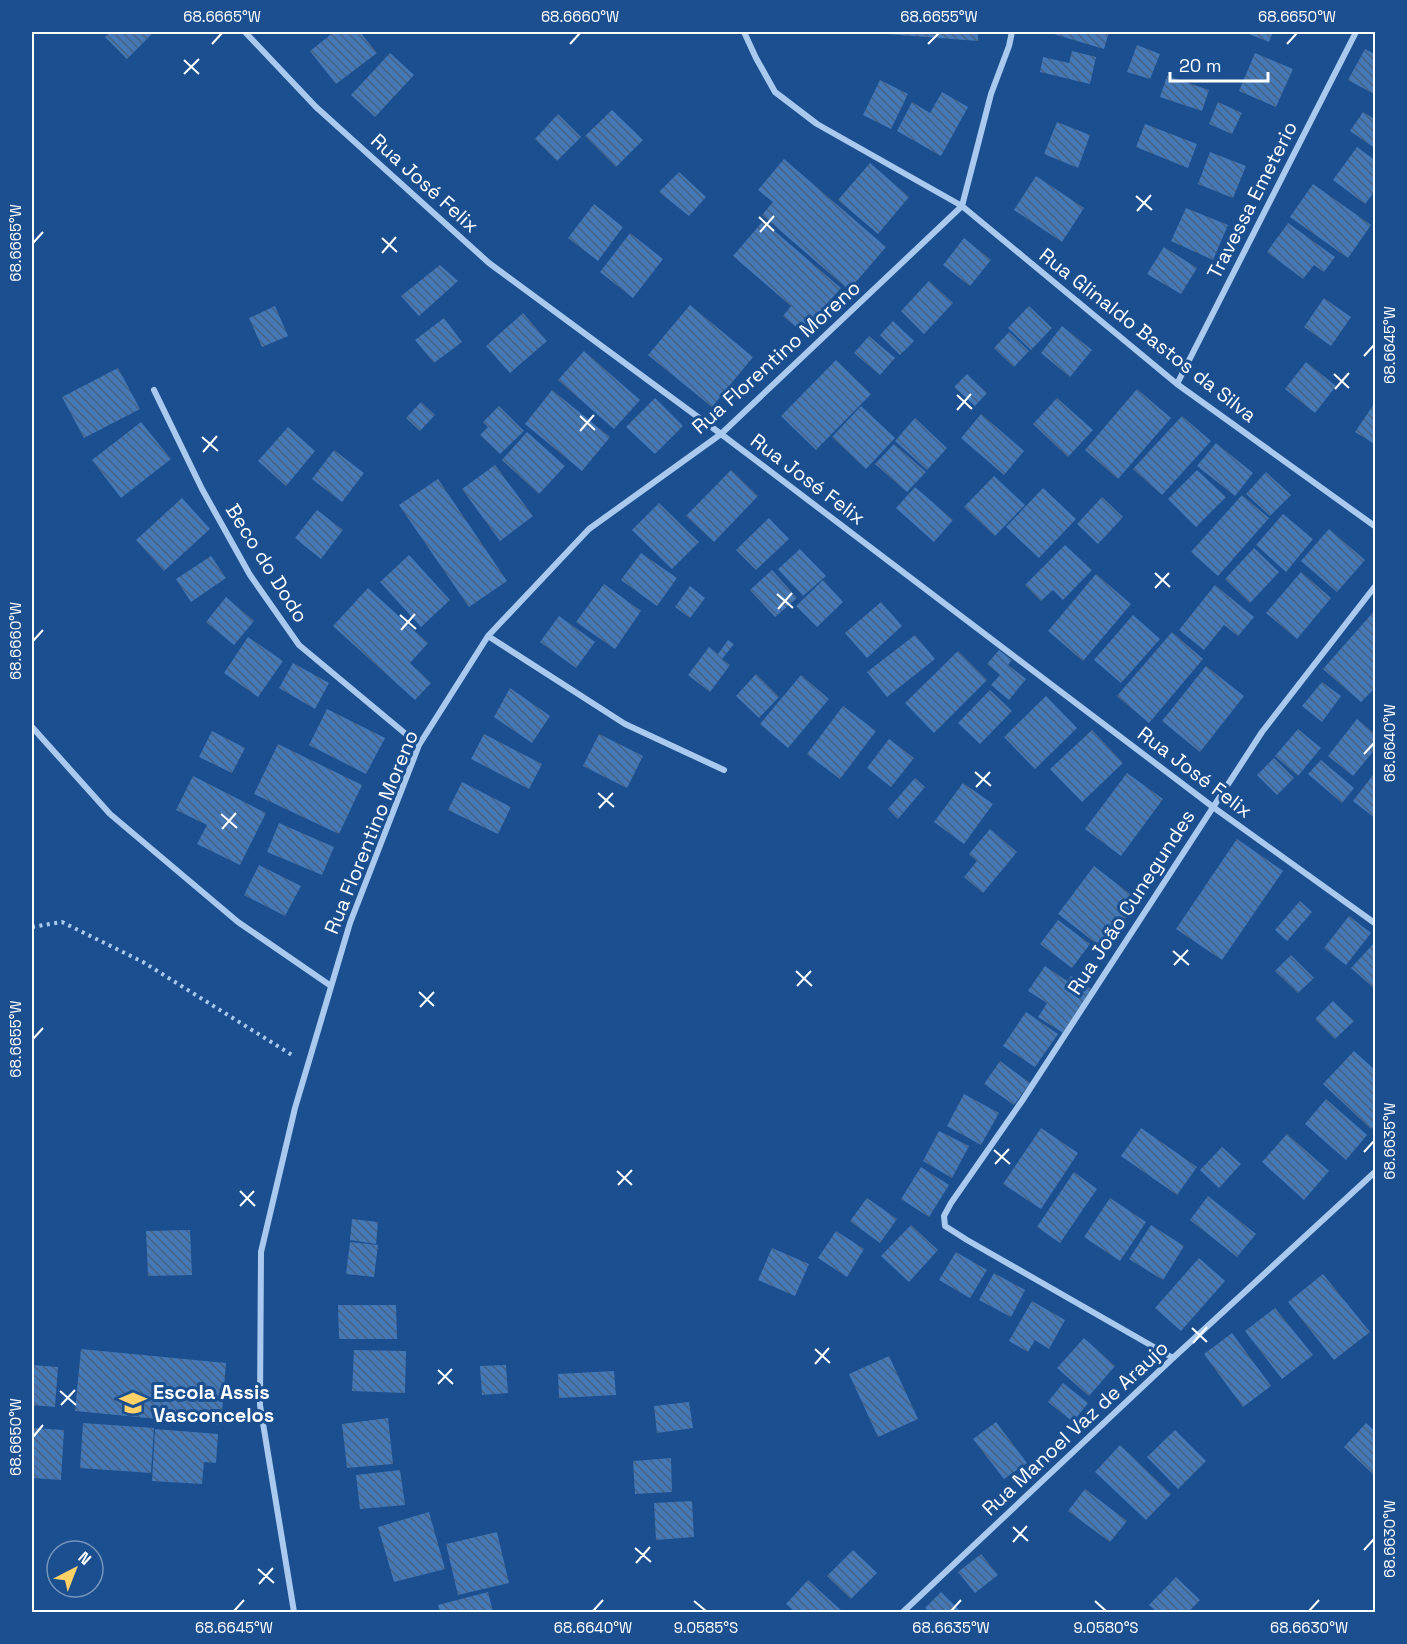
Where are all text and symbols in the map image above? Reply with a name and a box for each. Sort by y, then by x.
text: 68.6665°W [183,7,261,26]
text: 68.6660°W [541,7,619,26]
text: 68.6655°W [900,7,978,26]
text: 68.6650°W [1258,7,1336,26]
scale bar [1170,45,1268,83]
text: 20 m [1179,54,1222,77]
street label: Travessa Emeterio [1201,117,1303,283]
street label: Rua José Felix [365,128,485,238]
text: 68.6665°W [6,204,25,282]
street label: Rua Glinaldo Bastos da Silva [1034,242,1262,428]
street label: Rua Florentino Moreno [686,274,866,440]
text: 68.6645°W [1380,306,1399,384]
street label: Rua José Felix [746,427,870,531]
street label: Beco do Dodo [220,499,314,627]
text: 68.6660°W [6,602,25,680]
text: 68.6640°W [1380,704,1399,782]
street label: Rua José Felix [1133,720,1257,824]
street label: Rua Florentino Moreno [318,726,424,938]
street label: Rua João Cunegundes [1061,804,1201,1000]
text: 68.6655°W [6,1000,25,1078]
text: 68.6635°W [1380,1102,1399,1180]
street label: Rua Manoel Vaz de Araujo [976,1335,1174,1521]
place label: Escola Assis Vasconcelos [153,1379,274,1428]
school or university icon: Escola Assis Vasconcelos [118,1388,148,1418]
text: 68.6650°W [6,1398,25,1476]
text: 68.6630°W [1380,1500,1399,1578]
north arrow [45,1539,105,1599]
text: N [74,1547,96,1570]
text: 68.6645°W [195,1618,273,1637]
text: 68.6640°W [554,1618,632,1637]
text: 9.0585°S [674,1618,738,1637]
text: 68.6635°W [912,1618,990,1637]
text: 9.0580°S [1073,1618,1139,1637]
text: 68.6630°W [1270,1618,1348,1637]

